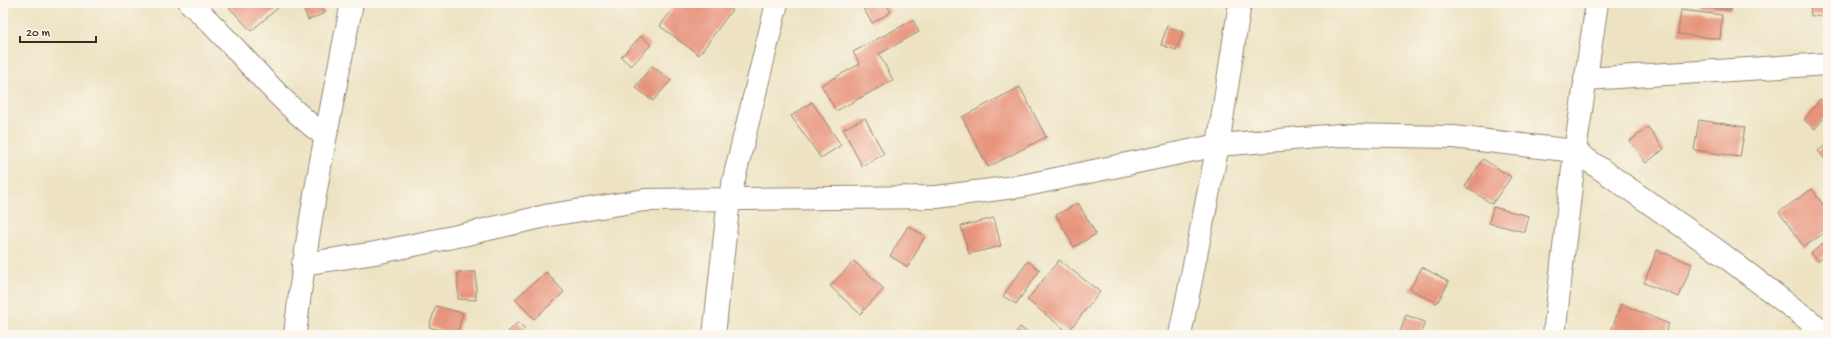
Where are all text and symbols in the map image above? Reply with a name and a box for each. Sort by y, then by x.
scale bar [20,18,96,44]
text: 20 m [26,27,51,41]

